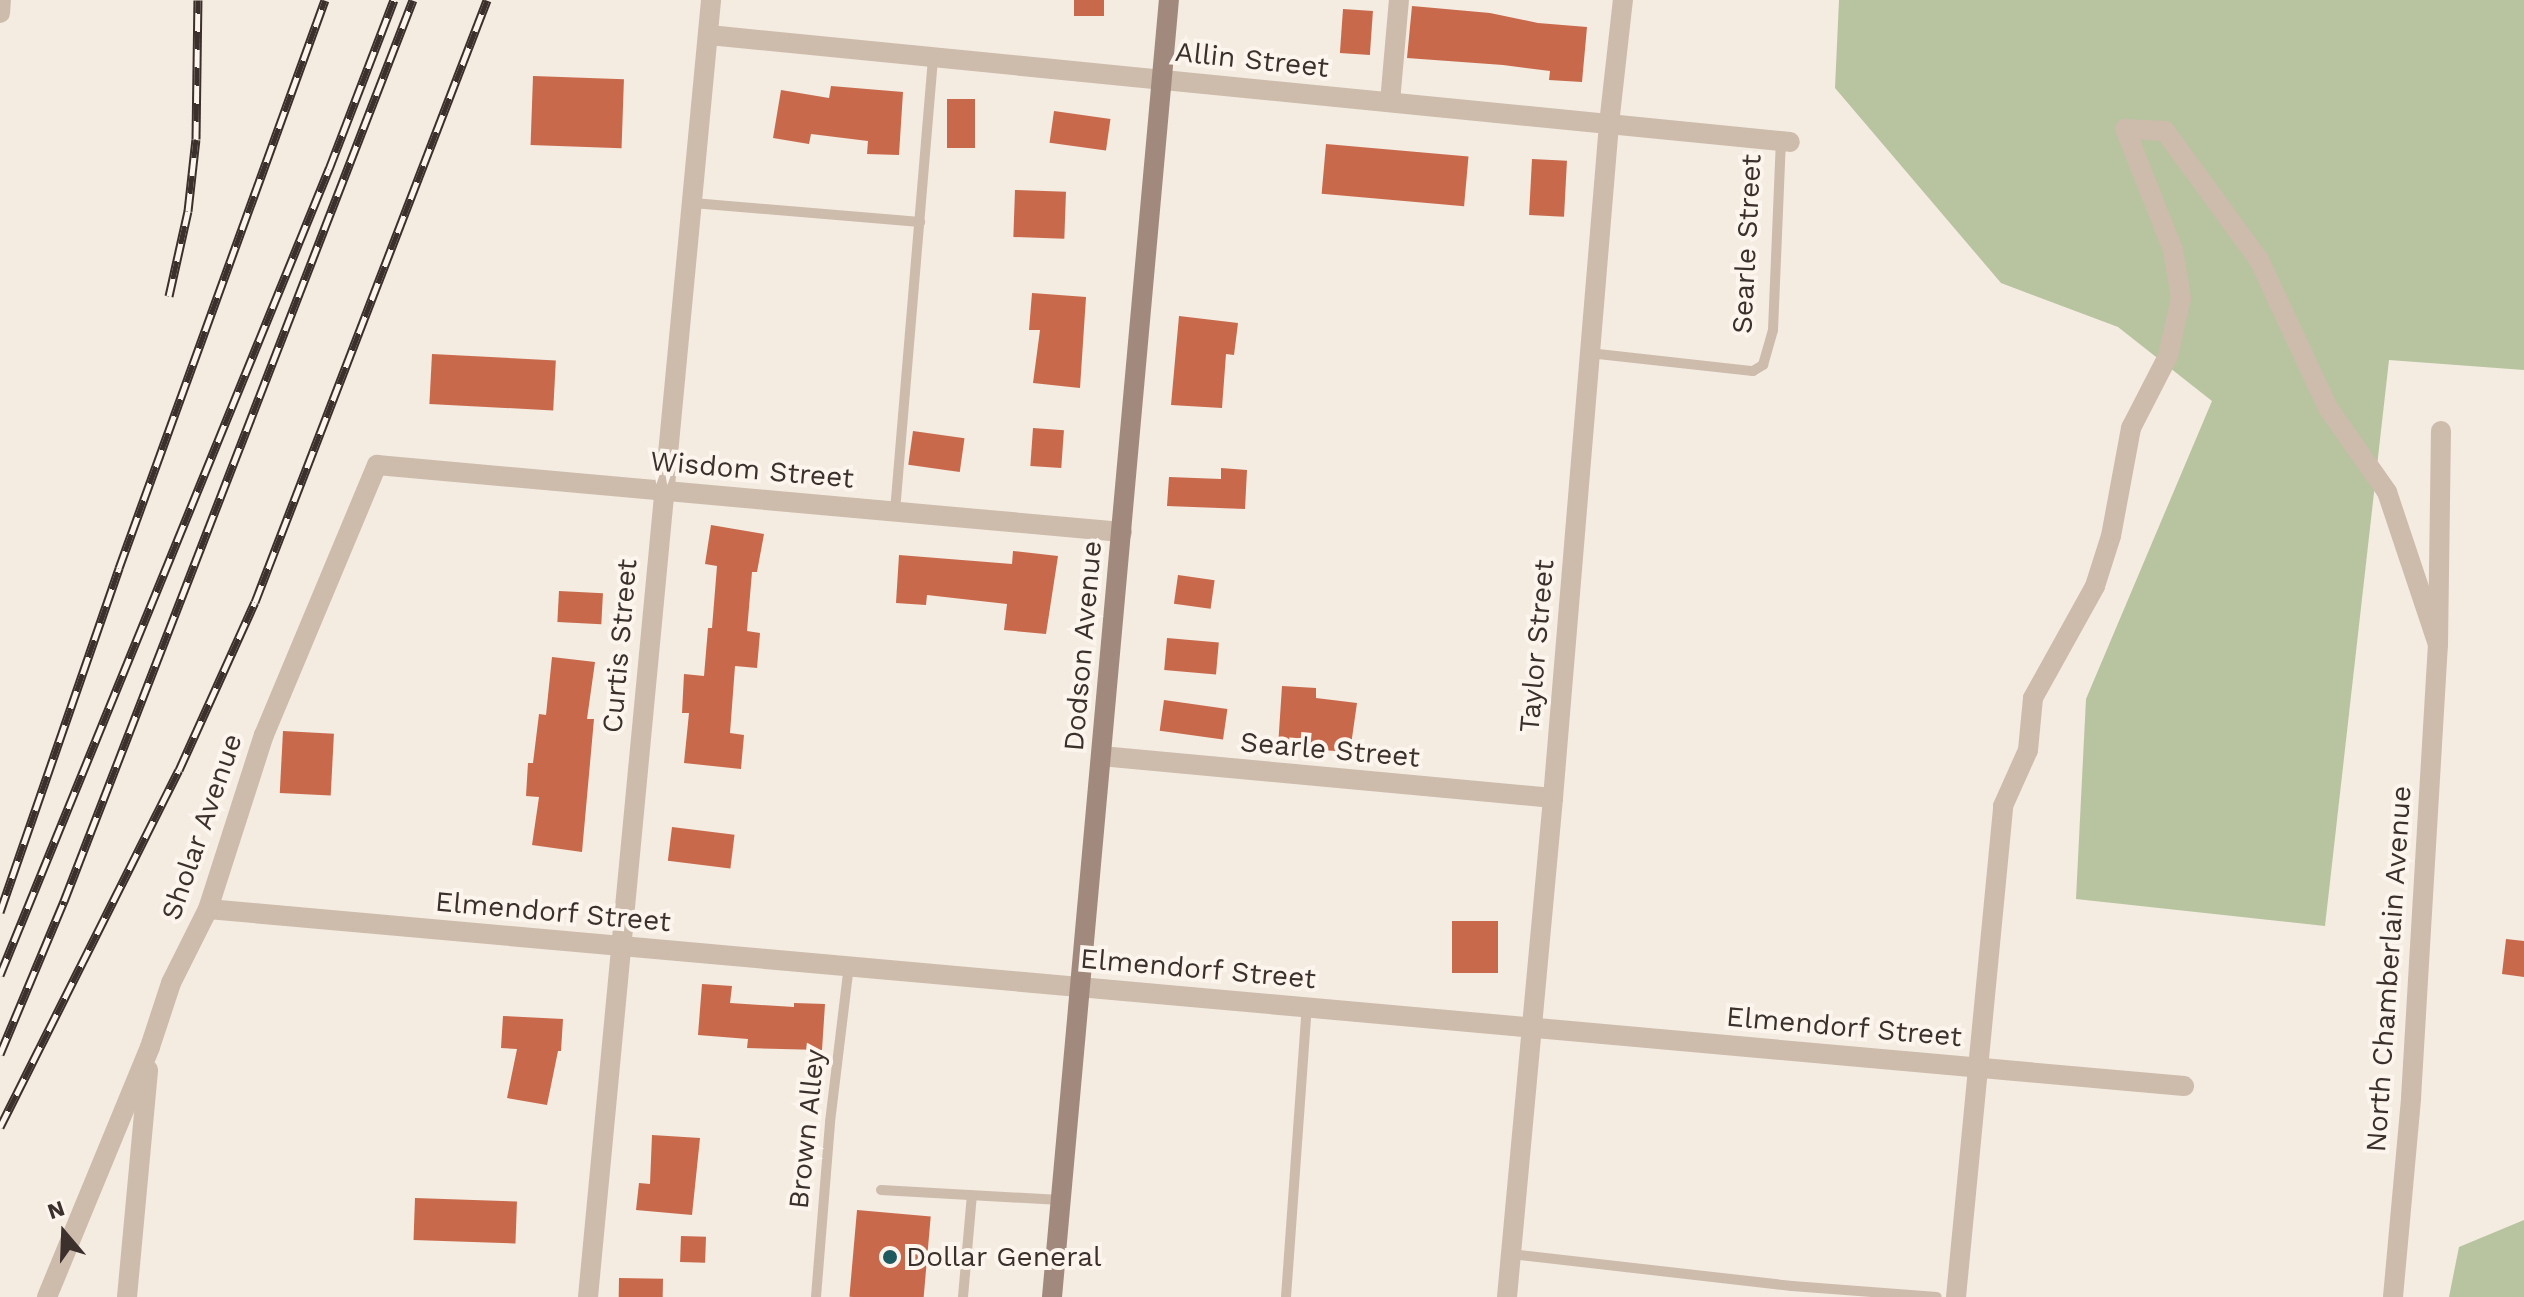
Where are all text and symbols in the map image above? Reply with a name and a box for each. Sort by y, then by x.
street label: Allin Street [1174,35,1330,85]
street label: Searle Street [1726,153,1768,335]
street label: Wisdom Street [649,444,855,496]
street label: Dodson Avenue [1057,539,1109,753]
street label: Curtis Street [596,557,644,735]
street label: Taylor Street [1513,558,1561,734]
street label: Searle Street [1239,725,1421,775]
street label: Sholar Avenue [154,729,250,925]
street label: North Chamberlain Avenue [2359,784,2419,1154]
street label: Elmendorf Street [433,885,673,939]
street label: Elmendorf Street [1078,942,1318,996]
street label: Elmendorf Street [1724,1000,1964,1054]
street label: Brown Alley [782,1047,832,1211]
north arrow [24,1193,104,1273]
text: N [44,1195,68,1224]
place label: Dollar General [906,1240,1102,1274]
marker: Dollar General [881,1248,899,1266]

